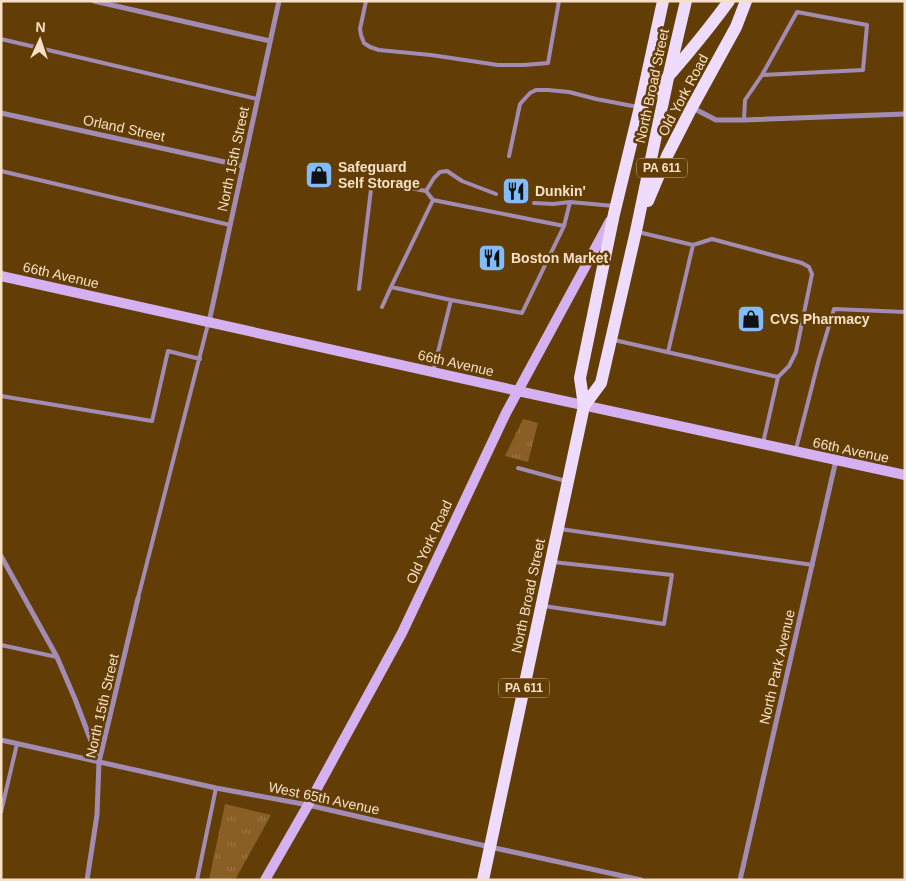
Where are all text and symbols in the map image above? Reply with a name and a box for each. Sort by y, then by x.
north arrow [15,15,65,65]
text: N [35,19,46,35]
street label: North Broad Street [632,27,672,145]
street label: Old York Road [655,51,711,139]
street label: North 15th Street [214,105,252,213]
street label: Orland Street [82,112,166,145]
road number: PA 611 [637,158,687,178]
place label: Safeguard Self Storage [338,159,420,191]
shop icon: Safeguard Self Storage [304,160,334,190]
restaurant icon: Dunkin' [501,176,531,206]
place label: Dunkin' [535,183,586,199]
restaurant icon: Boston Market [477,243,507,273]
place label: Boston Market [511,250,609,266]
street label: 66th Avenue [21,258,101,292]
shop icon: CVS Pharmacy [736,304,766,334]
place label: CVS Pharmacy [770,311,870,327]
street label: 66th Avenue [416,346,496,380]
street label: 66th Avenue [811,434,891,466]
street label: Old York Road [403,498,455,586]
street label: North Broad Street [508,537,548,655]
street label: North Park Avenue [756,608,798,726]
street label: North 15th Street [82,652,122,760]
road number: PA 611 [499,678,549,698]
street label: West 65th Avenue [267,778,381,818]

